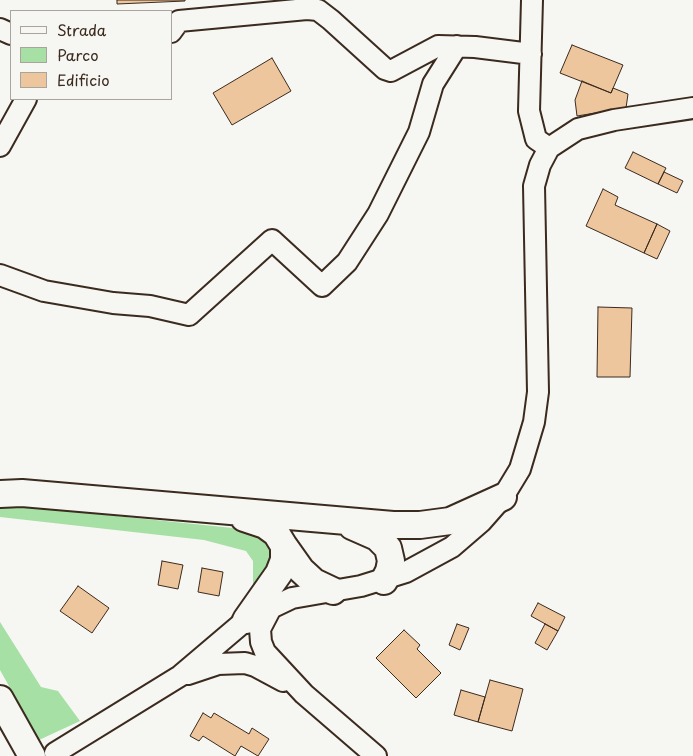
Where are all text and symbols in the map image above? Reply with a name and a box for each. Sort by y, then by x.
legend [10,10,172,100]
text: Strada [57,18,106,41]
text: Parco [57,43,99,66]
text: Edificio [57,68,110,91]

